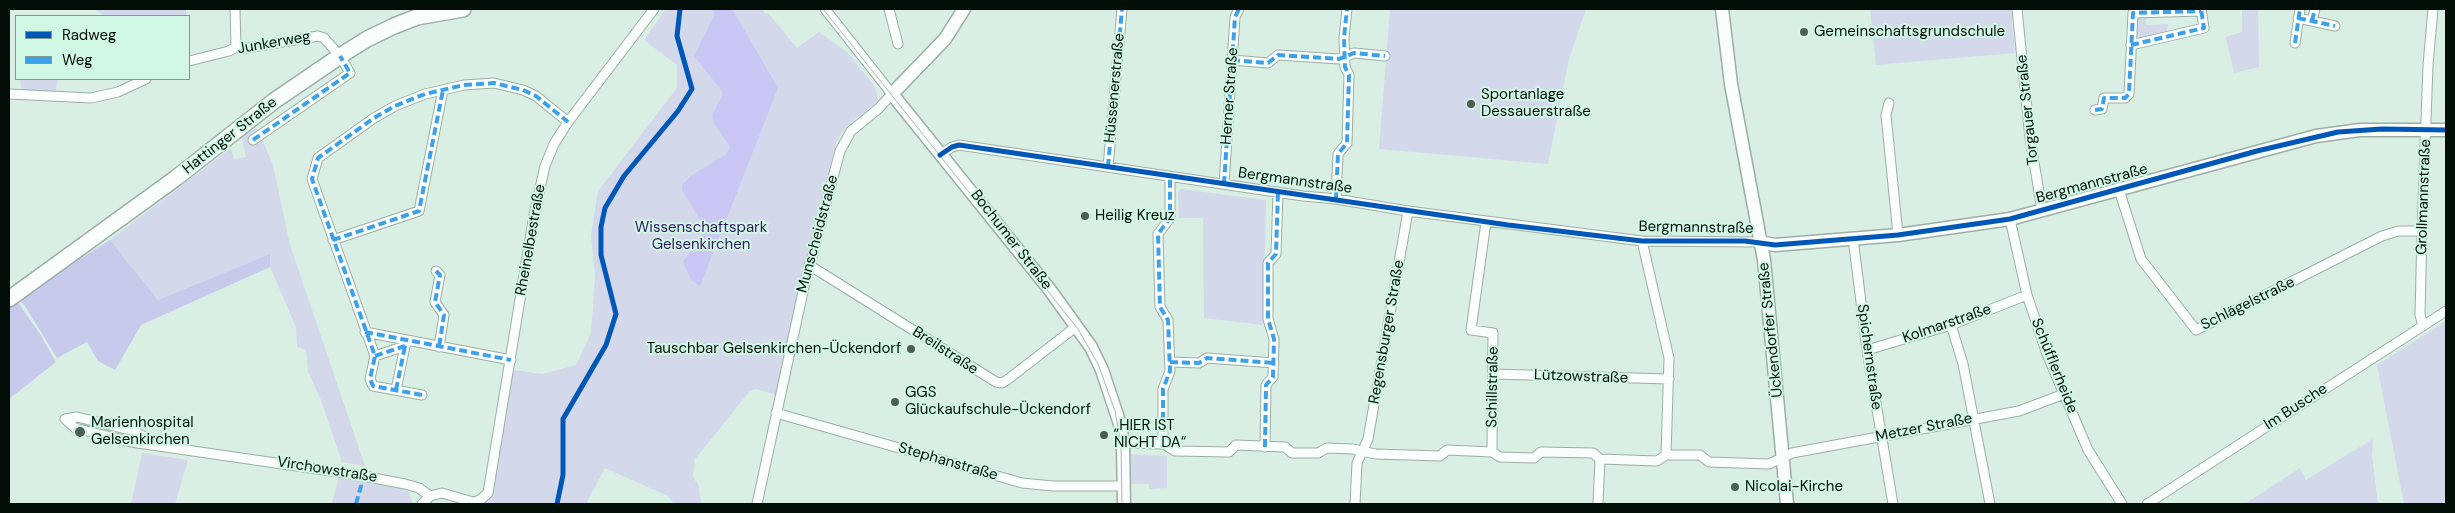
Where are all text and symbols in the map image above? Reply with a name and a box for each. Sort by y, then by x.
legend [15,15,190,80]
place label: Gemeinschaftsgrundschule [1814,23,2005,41]
text: Radweg [62,25,116,45]
marker: Gemeinschaftsgrundschule [1798,26,1810,38]
street label: Junkerweg [236,28,312,58]
street label: Hüssenerstraße [1101,32,1129,144]
street label: Herner Straße [1218,47,1242,145]
text: Weg [62,50,93,70]
street label: Torgauer Straße [2013,54,2043,166]
place label: Sportanlage Dessauerstraße [1481,86,1591,121]
street label: Hattinger Straße [179,94,281,178]
marker: Sportanlage Dessauerstraße [1465,98,1477,110]
street label: Grollmannstraße [2413,139,2435,255]
street label: Bergmannstraße [2034,160,2150,208]
street label: Bergmannstraße [1237,164,1353,198]
street label: Munscheidstraße [794,173,842,295]
street label: Rheinelbestraße [512,183,550,297]
street label: Bochumer Straße [966,187,1056,293]
place label: Heilig Kreuz [1095,207,1175,225]
marker: Heilig Kreuz [1079,210,1091,222]
street label: Bergmannstraße [1638,218,1754,238]
park label: Wissenschaftspark Gelsenkirchen [635,219,767,254]
street label: Regensburger Straße [1365,259,1409,405]
street label: Ückendorfer Straße [1755,262,1787,398]
street label: Schlägelstraße [2198,273,2298,335]
street label: Kolmarstraße [1900,300,1994,348]
street label: Spichernstraße [1853,303,1885,411]
street label: Schüfflerheide [2027,316,2081,416]
street label: Breilstraße [909,323,981,379]
place label: Tauschbar Gelsenkirchen-Ückendorf [647,340,901,358]
marker: Tauschbar Gelsenkirchen-Ückendorf [905,343,917,355]
street label: Schillstraße [1483,346,1503,428]
street label: Lützowstraße [1534,366,1628,388]
street label: Im Busche [2261,380,2331,434]
place label: GGS Glückaufschule-Ückendorf [905,384,1091,419]
marker: GGS Glückaufschule-Ückendorf [889,396,901,408]
street label: Metzer Straße [1874,410,1974,446]
place label: Marienhospital Gelsenkirchen [91,414,193,449]
place label: „HIER IST NICHT DA“ [1114,417,1186,452]
marker: Marienhospital Gelsenkirchen [73,425,87,439]
marker: „HIER IST NICHT DA“ [1098,429,1110,441]
street label: Stephanstraße [896,439,1000,485]
street label: Virchowstraße [276,453,378,487]
place label: Nicolai-Kirche [1745,478,1843,496]
marker: Nicolai-Kirche [1729,481,1741,493]

